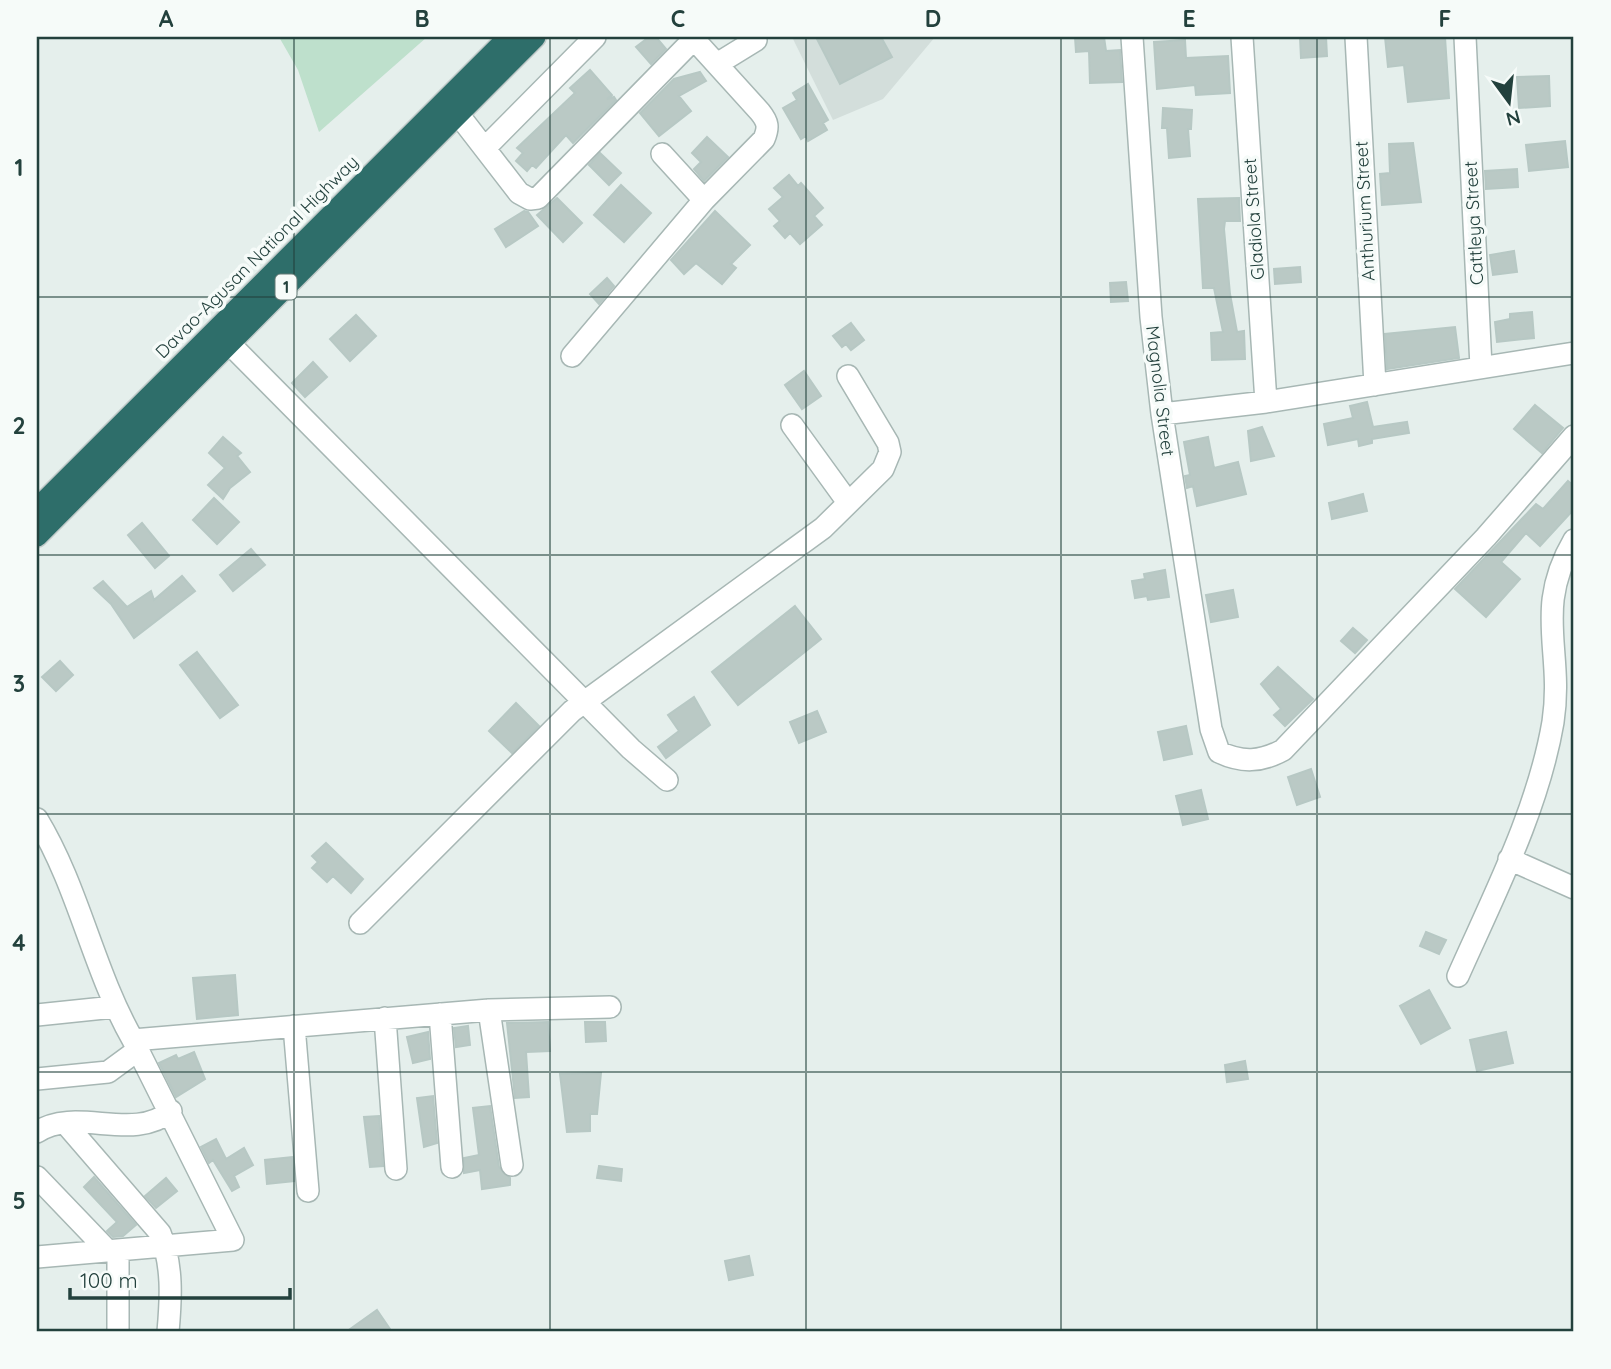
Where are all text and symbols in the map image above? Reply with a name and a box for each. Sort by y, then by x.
text: A [159,4,174,33]
text: B [414,4,430,33]
text: C [671,4,685,33]
text: D [925,4,941,33]
text: E [1182,4,1196,33]
text: F [1439,4,1451,33]
north arrow [1474,66,1544,136]
text: N [1504,105,1523,132]
street label: Anthurium Street [1349,140,1380,282]
street label: Davao-Agusan National Highway [150,150,363,363]
text: 1 [15,153,23,182]
street label: Gladiola Street [1238,157,1269,281]
street label: Cattleya Street [1459,160,1488,286]
road number: 1 [276,274,296,300]
street label: Magnolia Street [1141,324,1180,458]
text: 2 [12,411,26,440]
text: 3 [13,669,25,698]
text: 4 [12,928,26,957]
text: 5 [12,1186,26,1215]
scale bar [70,1257,290,1301]
text: 100 m [80,1267,138,1293]

